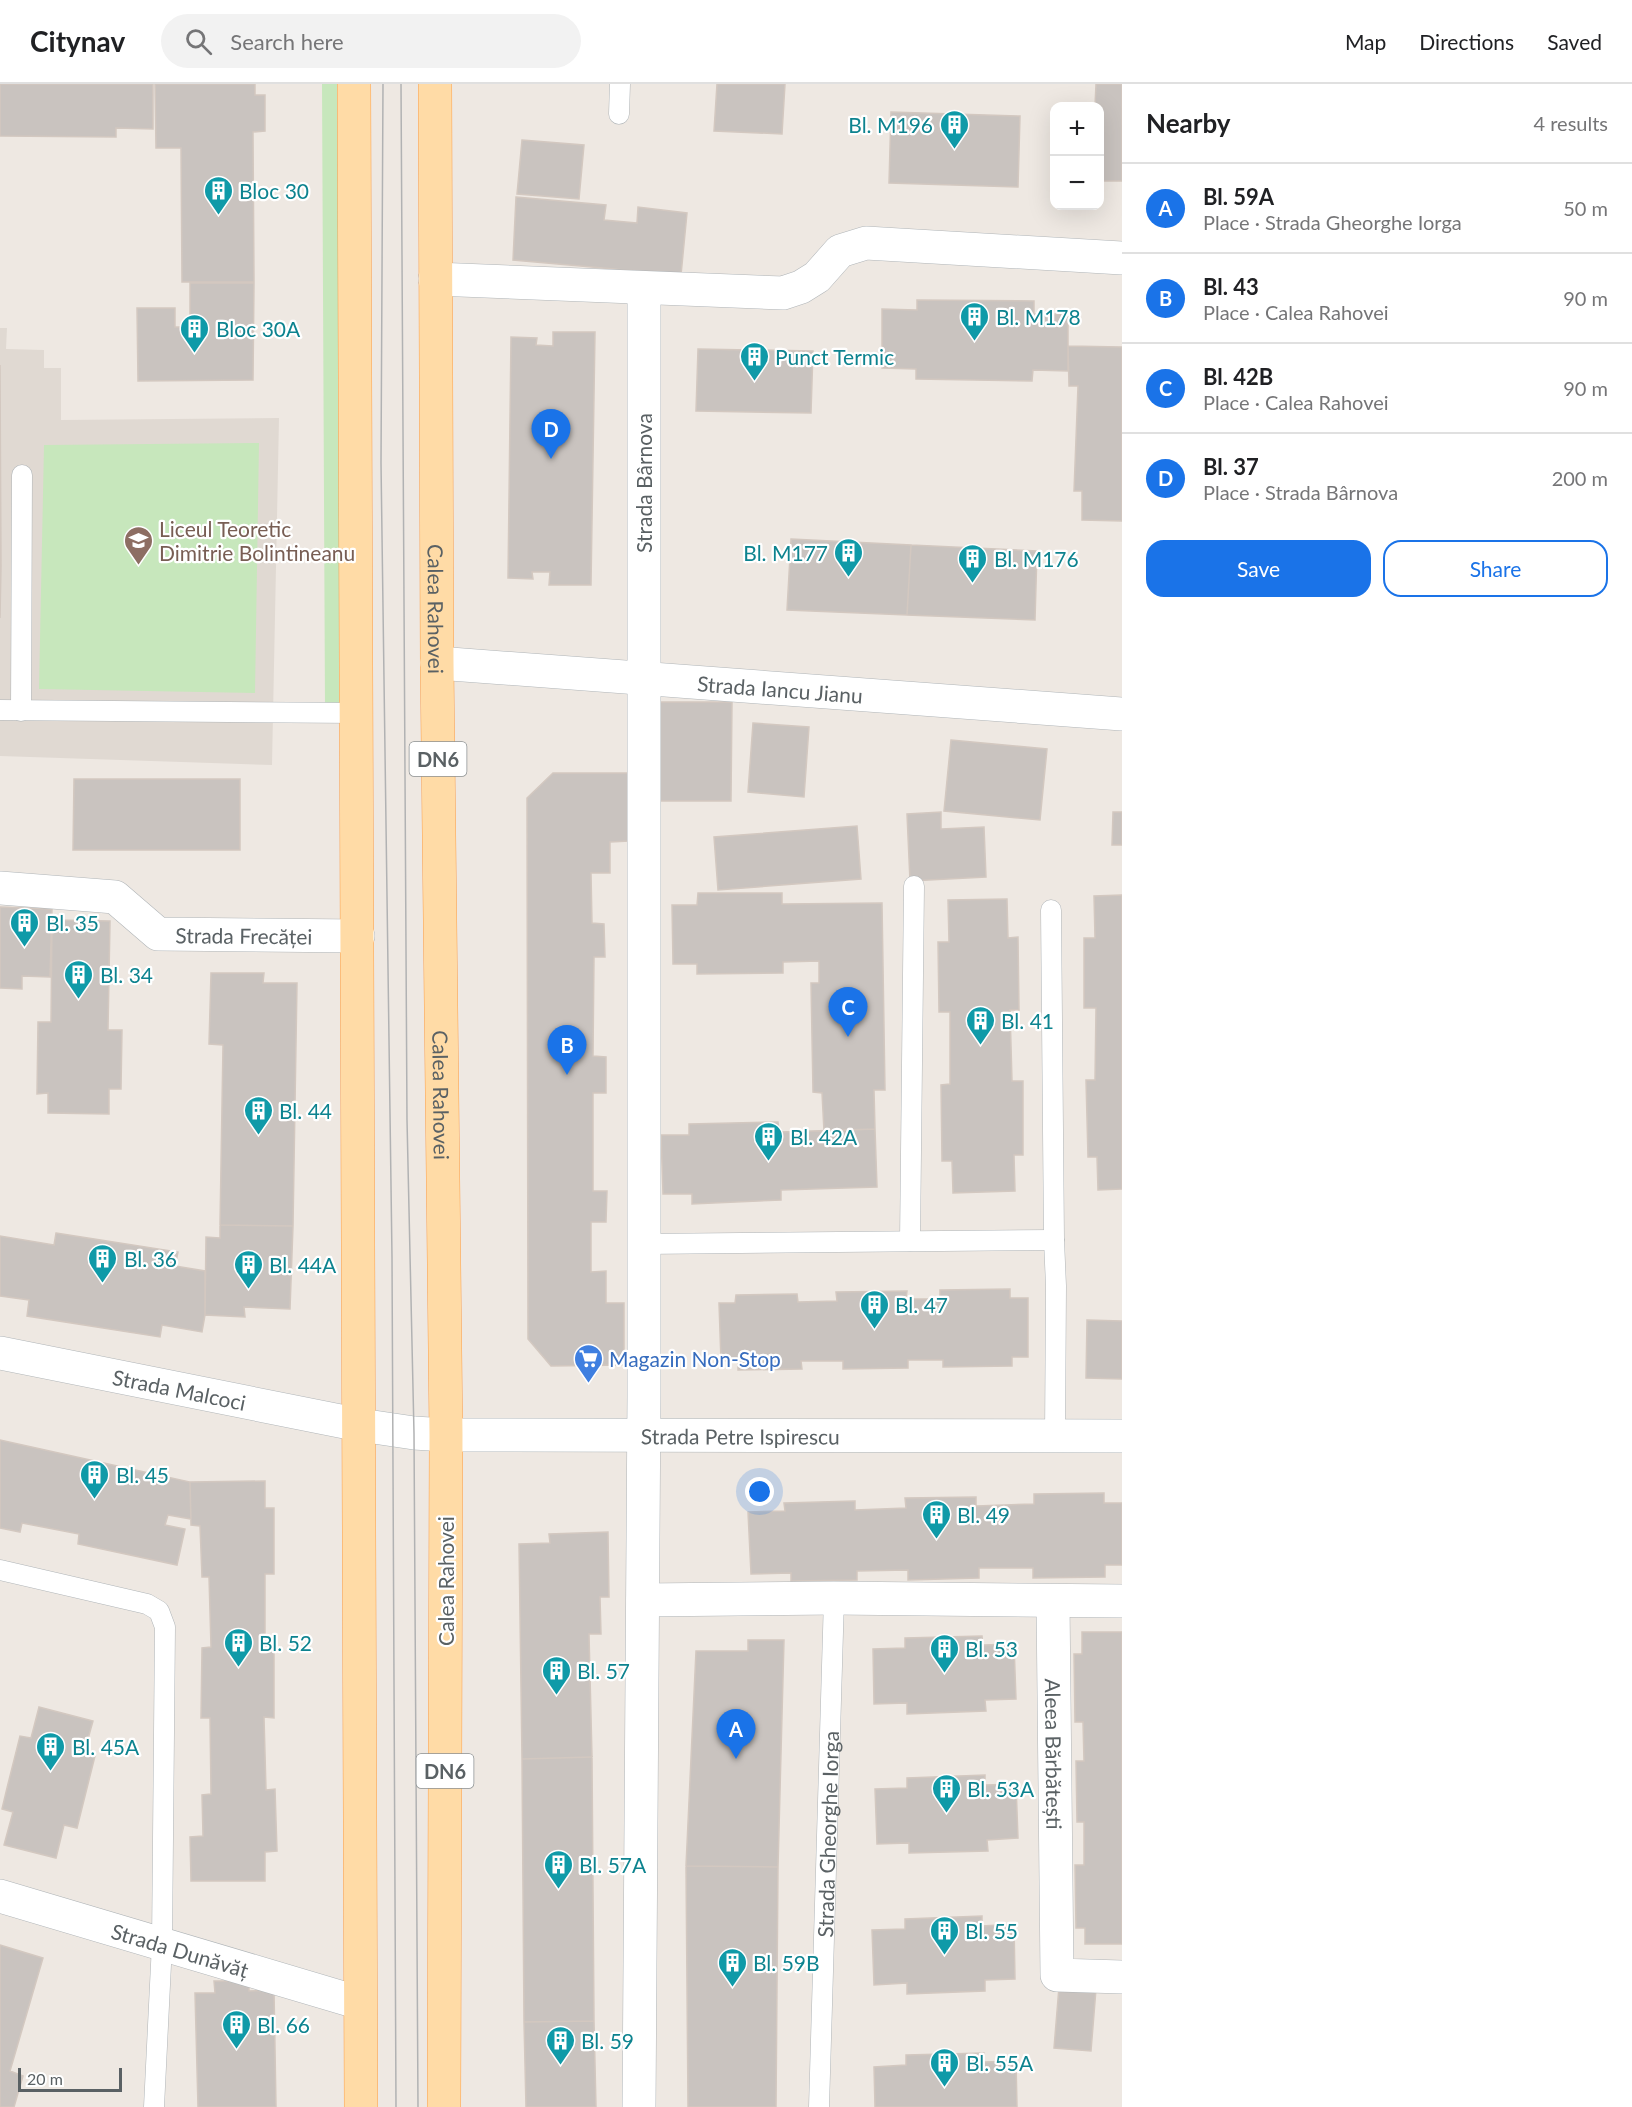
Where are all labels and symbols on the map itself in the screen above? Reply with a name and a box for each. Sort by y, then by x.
building icon: Bl. M196 [938,108,970,150]
place label: Bl. M196 [848,112,933,137]
building icon: Bloc 30 [202,174,234,216]
place label: Bloc 30 [239,178,309,203]
building icon: Bl. M178 [959,300,991,342]
place label: Bl. M178 [996,304,1081,329]
building icon: Bloc 30A [179,312,211,354]
place label: Bloc 30A [216,316,301,341]
building icon: Punct Termic [738,340,770,382]
place label: Punct Termic [775,344,894,369]
pin: D [532,410,570,459]
street label: Strada Bârnova [631,413,656,553]
place label: Liceul Teoretic Dimitrie Bolintineanu [159,516,355,565]
school or university icon: Liceul Teoretic Dimitrie Bolintineanu [122,524,154,566]
building icon: Bl. M177 [833,536,865,578]
place label: Bl. M177 [743,540,828,565]
building icon: Bl. M176 [957,542,989,584]
street label: Calea Rahovei [424,544,450,674]
place label: Bl. M176 [994,546,1079,571]
street label: Strada Iancu Jianu [696,670,864,707]
road number: DN6 [410,742,466,776]
building icon: Bl. 35 [9,906,41,948]
place label: Bl. 35 [46,910,99,935]
street label: Strada Frecăței [175,922,313,948]
building icon: Bl. 34 [63,958,95,1000]
place label: Bl. 34 [100,962,153,987]
pin: C [828,988,868,1037]
building icon: Bl. 41 [964,1004,996,1046]
place label: Bl. 41 [1001,1008,1054,1033]
pin: B [548,1026,586,1075]
street label: Calea Rahovei [429,1030,455,1160]
building icon: Bl. 44 [242,1094,274,1136]
place label: Bl. 44 [279,1098,332,1123]
building icon: Bl. 42A [753,1120,785,1162]
place label: Bl. 42A [790,1124,858,1149]
building icon: Bl. 36 [87,1242,119,1284]
place label: Bl. 36 [124,1246,177,1271]
building icon: Bl. 44A [232,1248,264,1290]
place label: Bl. 44A [269,1252,337,1277]
building icon: Bl. 47 [858,1288,890,1330]
place label: Bl. 47 [895,1292,948,1317]
supermarket icon: Magazin Non-Stop [572,1342,604,1384]
place label: Magazin Non-Stop [609,1346,781,1371]
street label: Strada Malcoci [111,1363,248,1414]
street label: Strada Petre Ispirescu [641,1423,840,1448]
building icon: Bl. 45 [79,1458,111,1500]
place label: Bl. 45 [116,1462,169,1487]
your location [745,1477,774,1506]
building icon: Bl. 49 [920,1498,952,1540]
place label: Bl. 49 [957,1502,1010,1527]
street label: Calea Rahovei [433,1516,458,1646]
building icon: Bl. 52 [222,1626,254,1668]
place label: Bl. 52 [259,1630,312,1655]
building icon: Bl. 53 [928,1632,960,1674]
place label: Bl. 53 [965,1636,1018,1661]
building icon: Bl. 57 [540,1654,572,1696]
place label: Bl. 57 [577,1658,630,1683]
street label: Aleea Bărbătești [1041,1678,1068,1830]
pin: A [716,1710,756,1759]
building icon: Bl. 45A [35,1730,67,1772]
street label: Strada Gheorghe Iorga [812,1730,843,1938]
place label: Bl. 45A [72,1734,140,1759]
road number: DN6 [416,1754,474,1788]
building icon: Bl. 53A [930,1772,962,1814]
place label: Bl. 53A [967,1776,1035,1801]
building icon: Bl. 57A [542,1848,574,1890]
place label: Bl. 57A [579,1852,647,1877]
building icon: Bl. 55 [928,1914,960,1956]
street label: Strada Dunăvăț [109,1917,252,1982]
place label: Bl. 55 [965,1918,1018,1943]
building icon: Bl. 59B [716,1946,748,1988]
place label: Bl. 59B [753,1950,820,1975]
building icon: Bl. 66 [220,2008,252,2050]
place label: Bl. 66 [257,2012,310,2037]
building icon: Bl. 59 [544,2024,576,2066]
place label: Bl. 59 [581,2028,634,2053]
building icon: Bl. 55A [929,2046,961,2088]
place label: Bl. 55A [966,2050,1034,2075]
scale bar [18,2065,122,2092]

